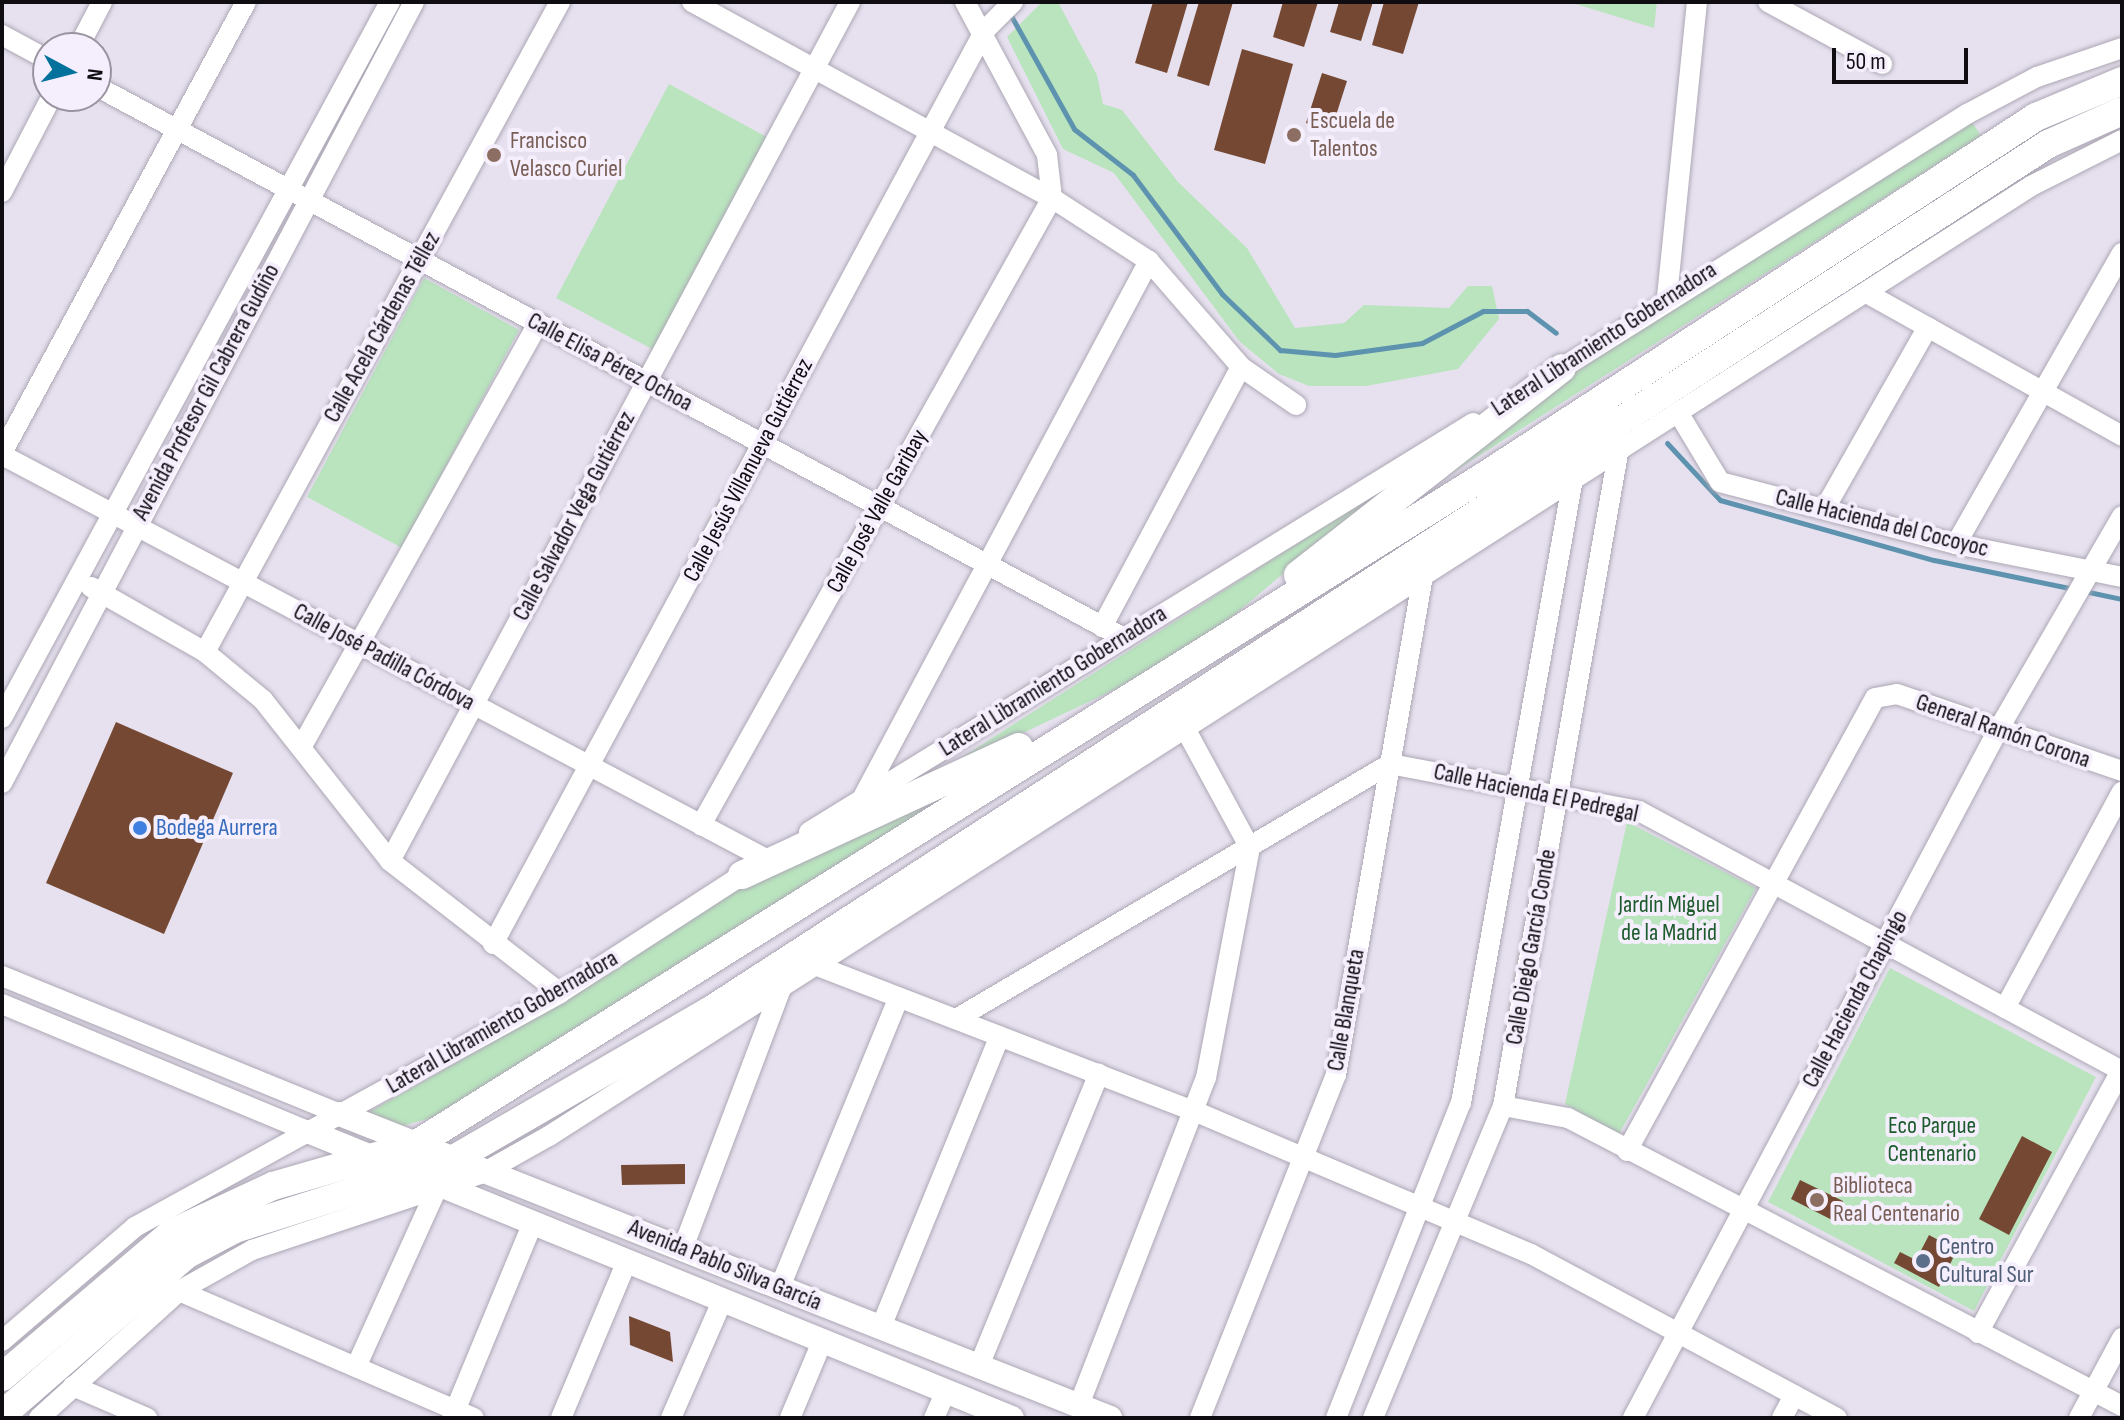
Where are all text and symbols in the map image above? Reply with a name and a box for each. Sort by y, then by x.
north arrow [32,32,112,112]
scale bar [1836,32,1972,82]
text: 50 m [1846,47,1886,76]
text: N [80,67,108,82]
place label: Escuela de Talentos [1310,107,1395,163]
marker: Escuela de Talentos [1285,126,1303,144]
place label: Francisco Velasco Curiel [510,127,622,183]
marker: Francisco Velasco Curiel [485,146,503,164]
street label: Calle Acela Cárdenas Téllez [318,227,446,427]
street label: Lateral Libramiento Gobernadora [1486,255,1722,423]
street label: Avenida Profesor Gil Cabrera Gudiño [126,259,286,525]
street label: Calle Elisa Pérez Ochoa [522,306,698,418]
street label: Calle Jesús Villanueva Gutiérrez [677,353,819,587]
street label: Calle Salvador Vega Gutiérrez [507,406,641,626]
street label: Calle José Valle Garibay [820,424,934,598]
street label: Calle Hacienda del Cocoyoc [1772,483,1992,563]
street label: Calle José Padilla Córdova [288,597,480,717]
street label: Lateral Libramiento Gobernadora [934,599,1172,763]
street label: General Ramón Corona [1912,688,2094,774]
street label: Calle Hacienda El Pedregal [1431,757,1641,829]
place label: Bodega Aurrera [156,814,278,842]
marker: Bodega Aurrera [131,819,149,837]
street label: Calle Diego García Conde [1500,847,1562,1047]
park label: Jardín Miguel de la Madrid [1618,891,1720,947]
street label: Calle Hacienda Chapingo [1796,905,1914,1093]
street label: Lateral Libramiento Gobernadora [381,944,623,1100]
street label: Calle Blanqueta [1321,947,1371,1073]
park label: Eco Parque Centenario [1887,1112,1977,1168]
place label: Biblioteca Real Centenario [1833,1172,1960,1228]
marker: Biblioteca Real Centenario [1808,1191,1826,1209]
street label: Avenida Pablo Silva García [624,1213,826,1317]
place label: Centro Cultural Sur [1939,1233,2034,1289]
marker: Centro Cultural Sur [1914,1252,1932,1270]

